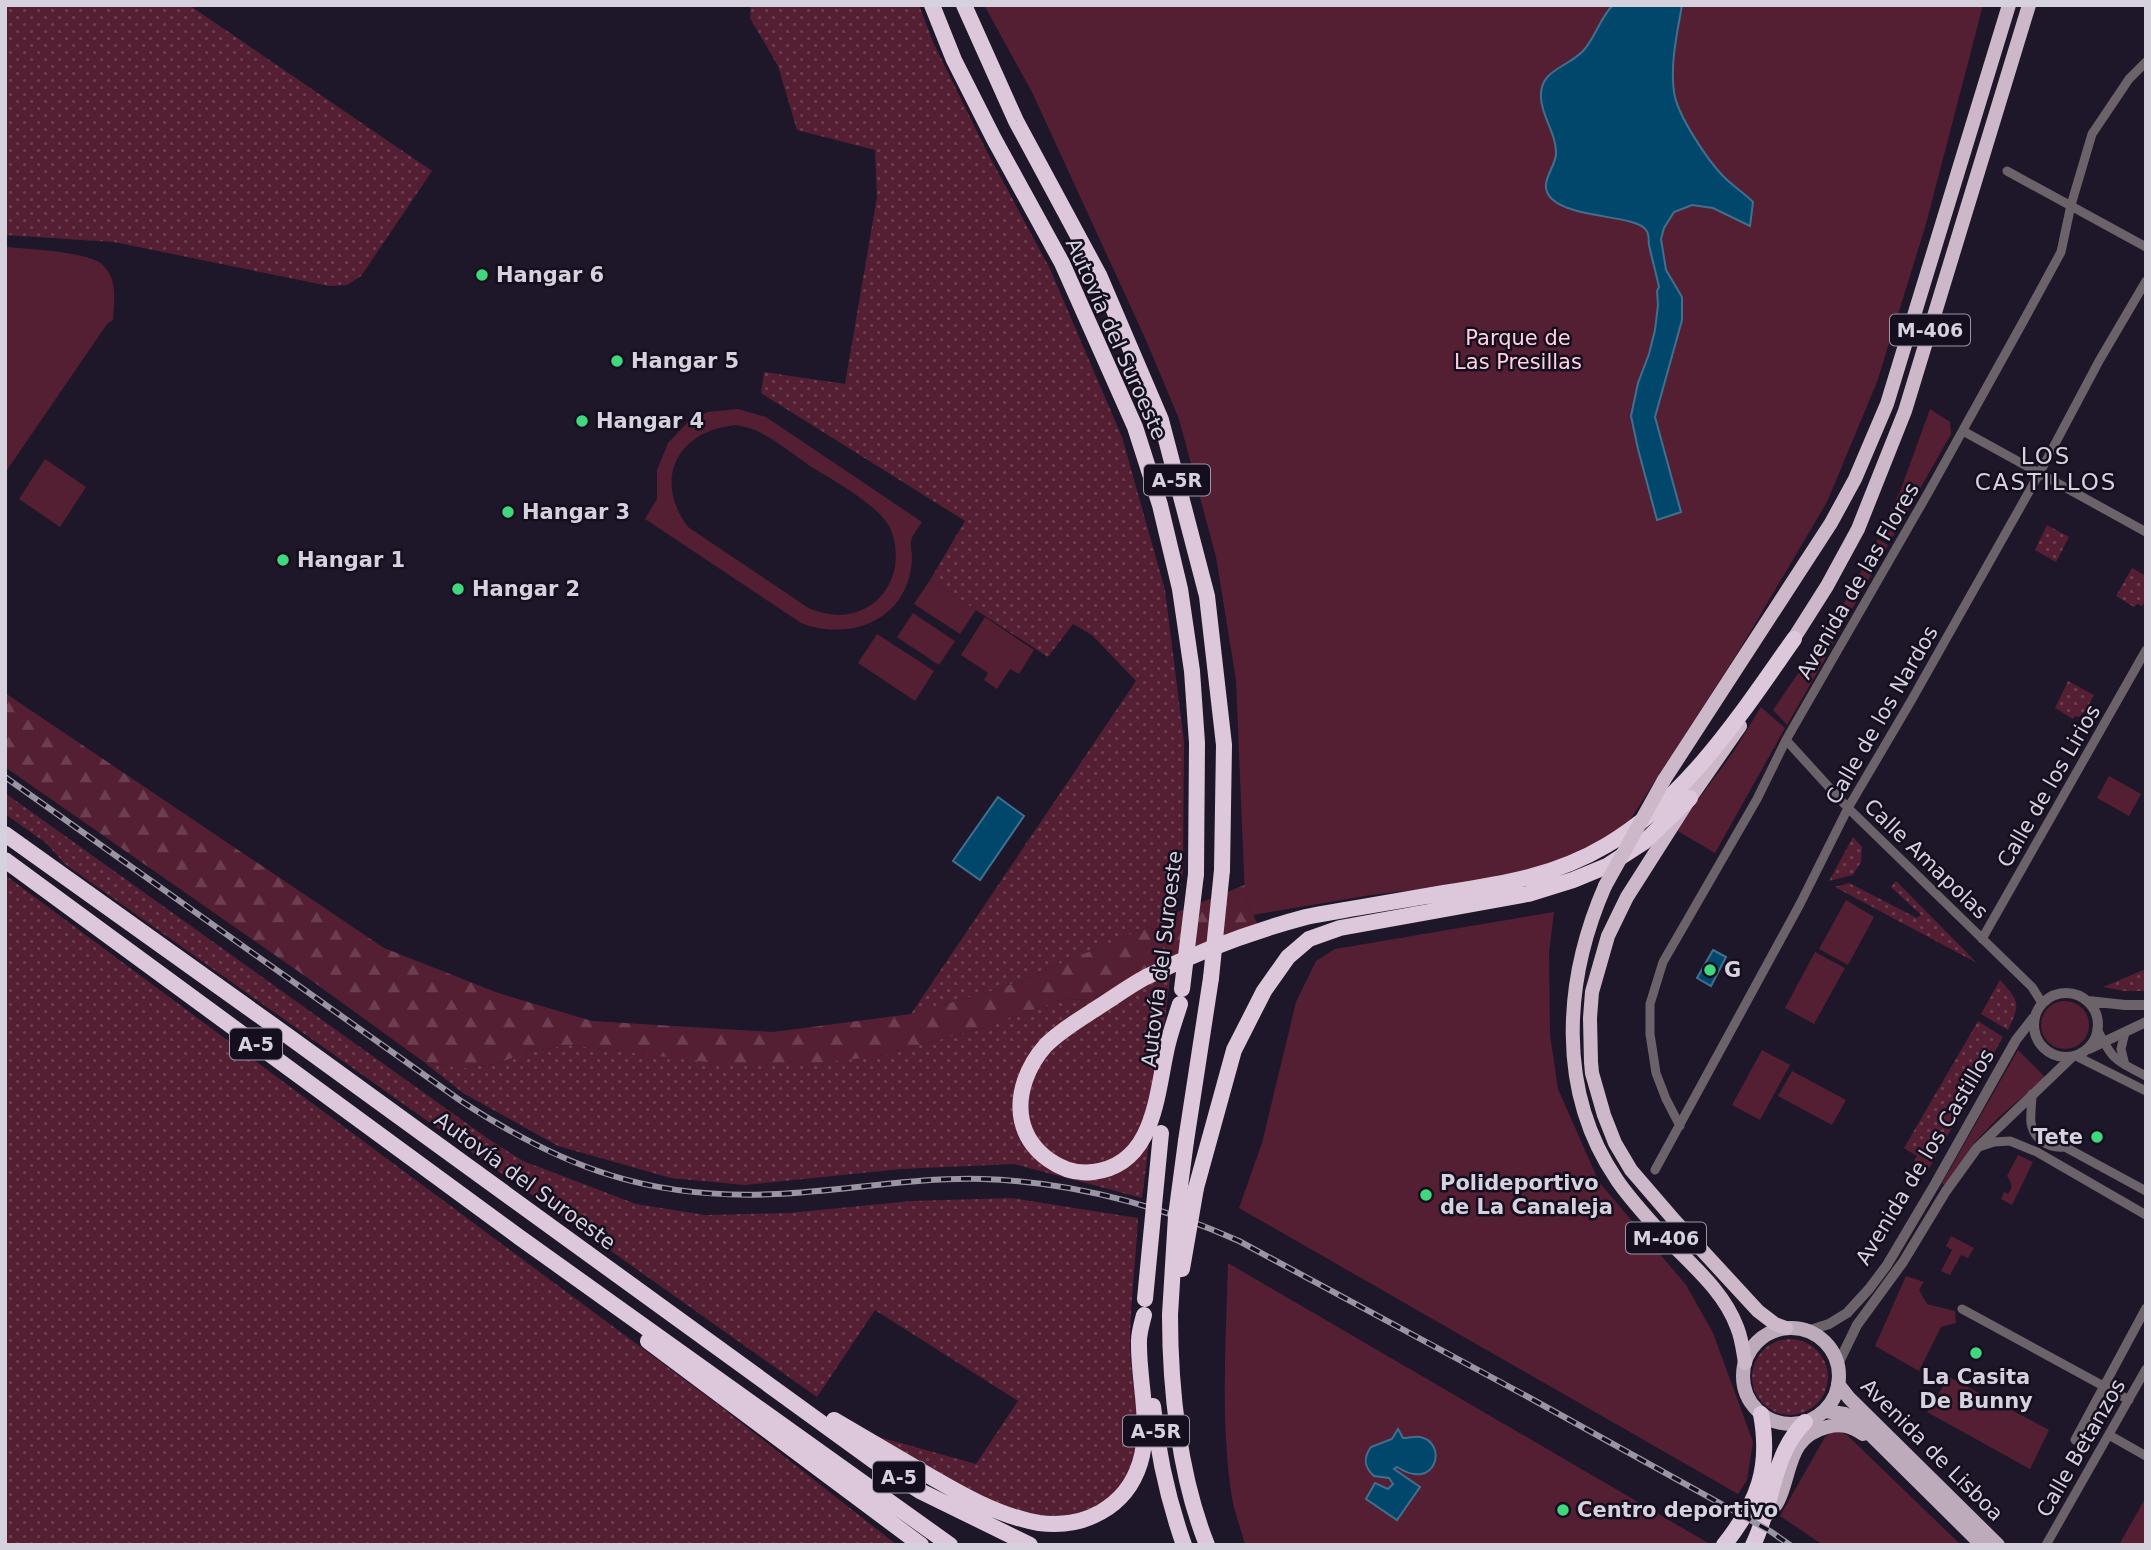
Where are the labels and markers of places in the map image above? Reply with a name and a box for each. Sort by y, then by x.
place label: Hangar 6 [496,263,604,287]
marker: Hangar 6 [474,267,490,283]
place label: Hangar 5 [631,349,739,373]
marker: Hangar 5 [609,353,625,369]
place label: Hangar 4 [596,409,704,433]
marker: Hangar 4 [574,413,590,429]
place label: Hangar 3 [522,500,630,524]
marker: Hangar 3 [500,504,516,520]
place label: Hangar 1 [297,548,405,572]
marker: Hangar 1 [275,552,291,568]
place label: Hangar 2 [472,577,580,601]
marker: Hangar 2 [450,581,466,597]
place label: G [1724,958,1741,982]
marker: G [1702,962,1718,978]
place label: Tete [2033,1125,2083,1149]
marker: Tete [2089,1129,2105,1145]
place label: Polideportivo de La Canaleja [1440,1171,1613,1219]
marker: Polideportivo de La Canaleja [1418,1187,1434,1203]
marker: La Casita De Bunny [1968,1345,1984,1361]
place label: La Casita De Bunny [1919,1365,2033,1413]
place label: Centro deportivo [1577,1498,1778,1522]
marker: Centro deportivo [1555,1502,1571,1518]

